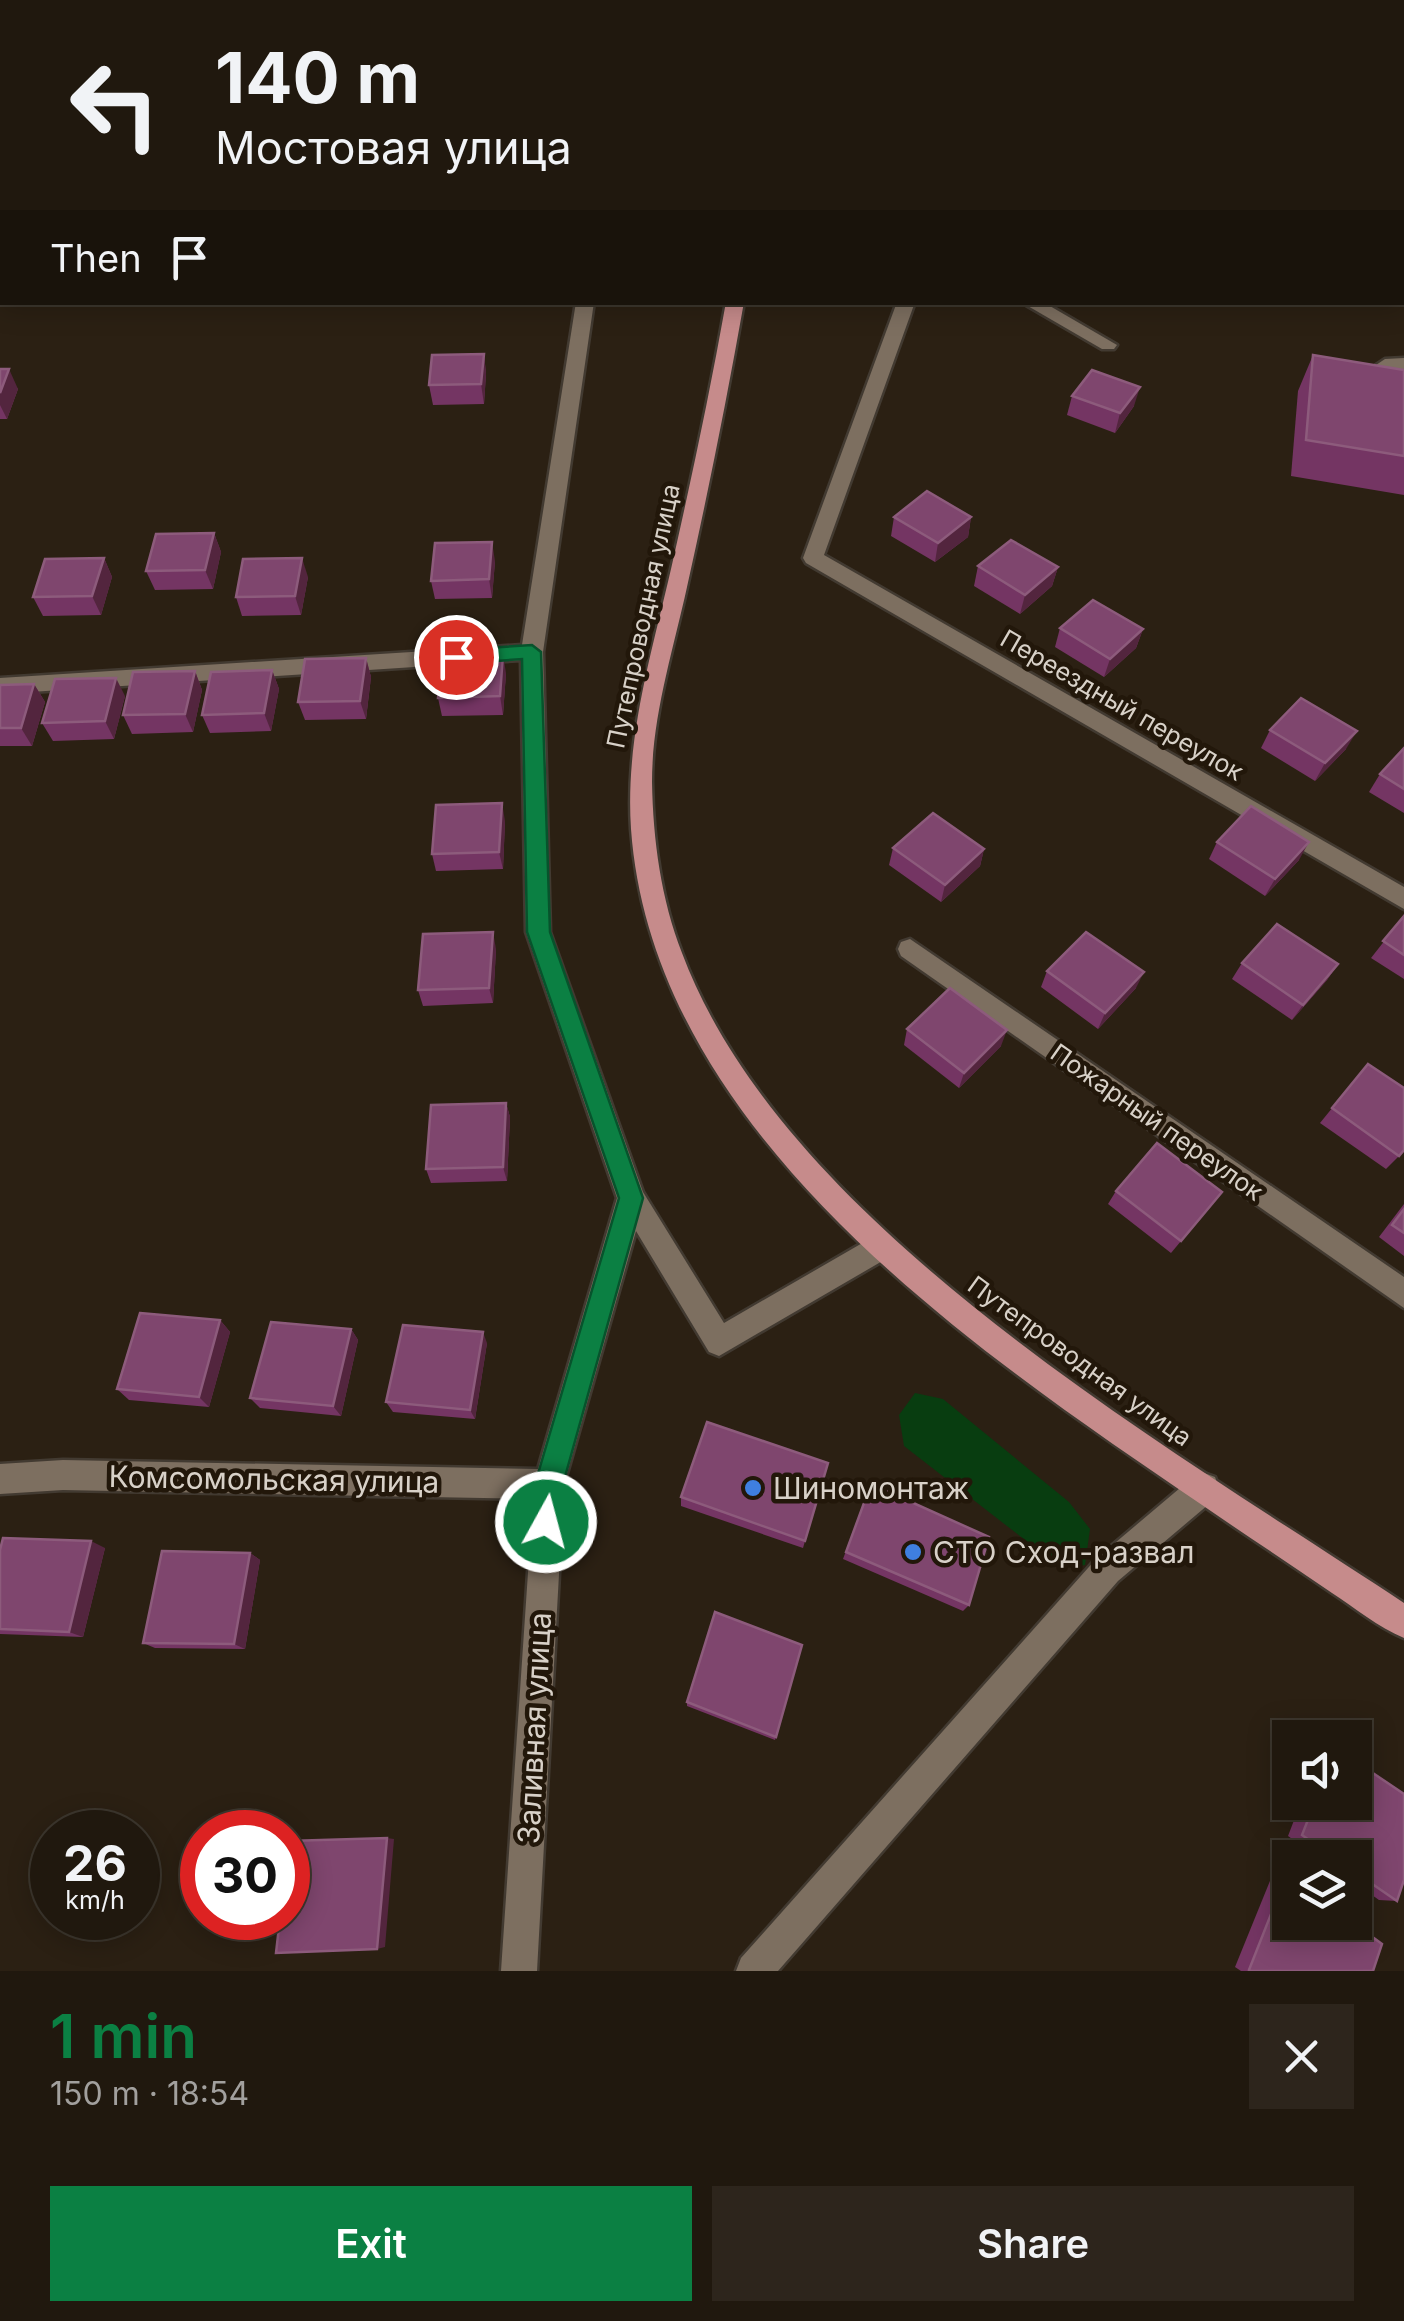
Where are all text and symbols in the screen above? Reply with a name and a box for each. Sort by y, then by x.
text: 140 m [215,35,420,120]
icon: left [50,40,180,170]
text: Мостовая улица [215,120,572,175]
icon: arrive [162,230,217,285]
text: Then [50,235,142,281]
street label: Путепроводная улица [600,481,686,751]
pin [414,615,499,700]
street label: Переездный переулок [995,623,1249,787]
icon: arrive [429,630,484,685]
street label: Пожарный переулок [1045,1037,1269,1207]
street label: Путепроводная улица [962,1270,1198,1452]
street label: Комсомольская улица [108,1458,440,1500]
position arrow [494,1470,598,1574]
place label: Шиномонтаж [773,1470,969,1506]
marker: Шиномонтаж [742,1477,764,1499]
place label: СТО Сход-развал [933,1534,1194,1570]
marker: СТО Сход-развал [902,1541,924,1563]
street label: Заливная улица [510,1611,558,1845]
map controls [1272,1720,1372,1940]
button: sound [1272,1720,1372,1820]
speed limit sign: 30 [180,1810,310,1940]
text: 26 [63,1833,127,1893]
button: layers [1272,1840,1372,1940]
text: km/h [65,1885,125,1915]
text: 1 min [50,2000,197,2072]
button: close [1249,2004,1354,2109]
text: 150 m · 18:54 [50,2074,249,2113]
button: Exit [50,2186,692,2301]
button: Share [712,2186,1354,2301]

